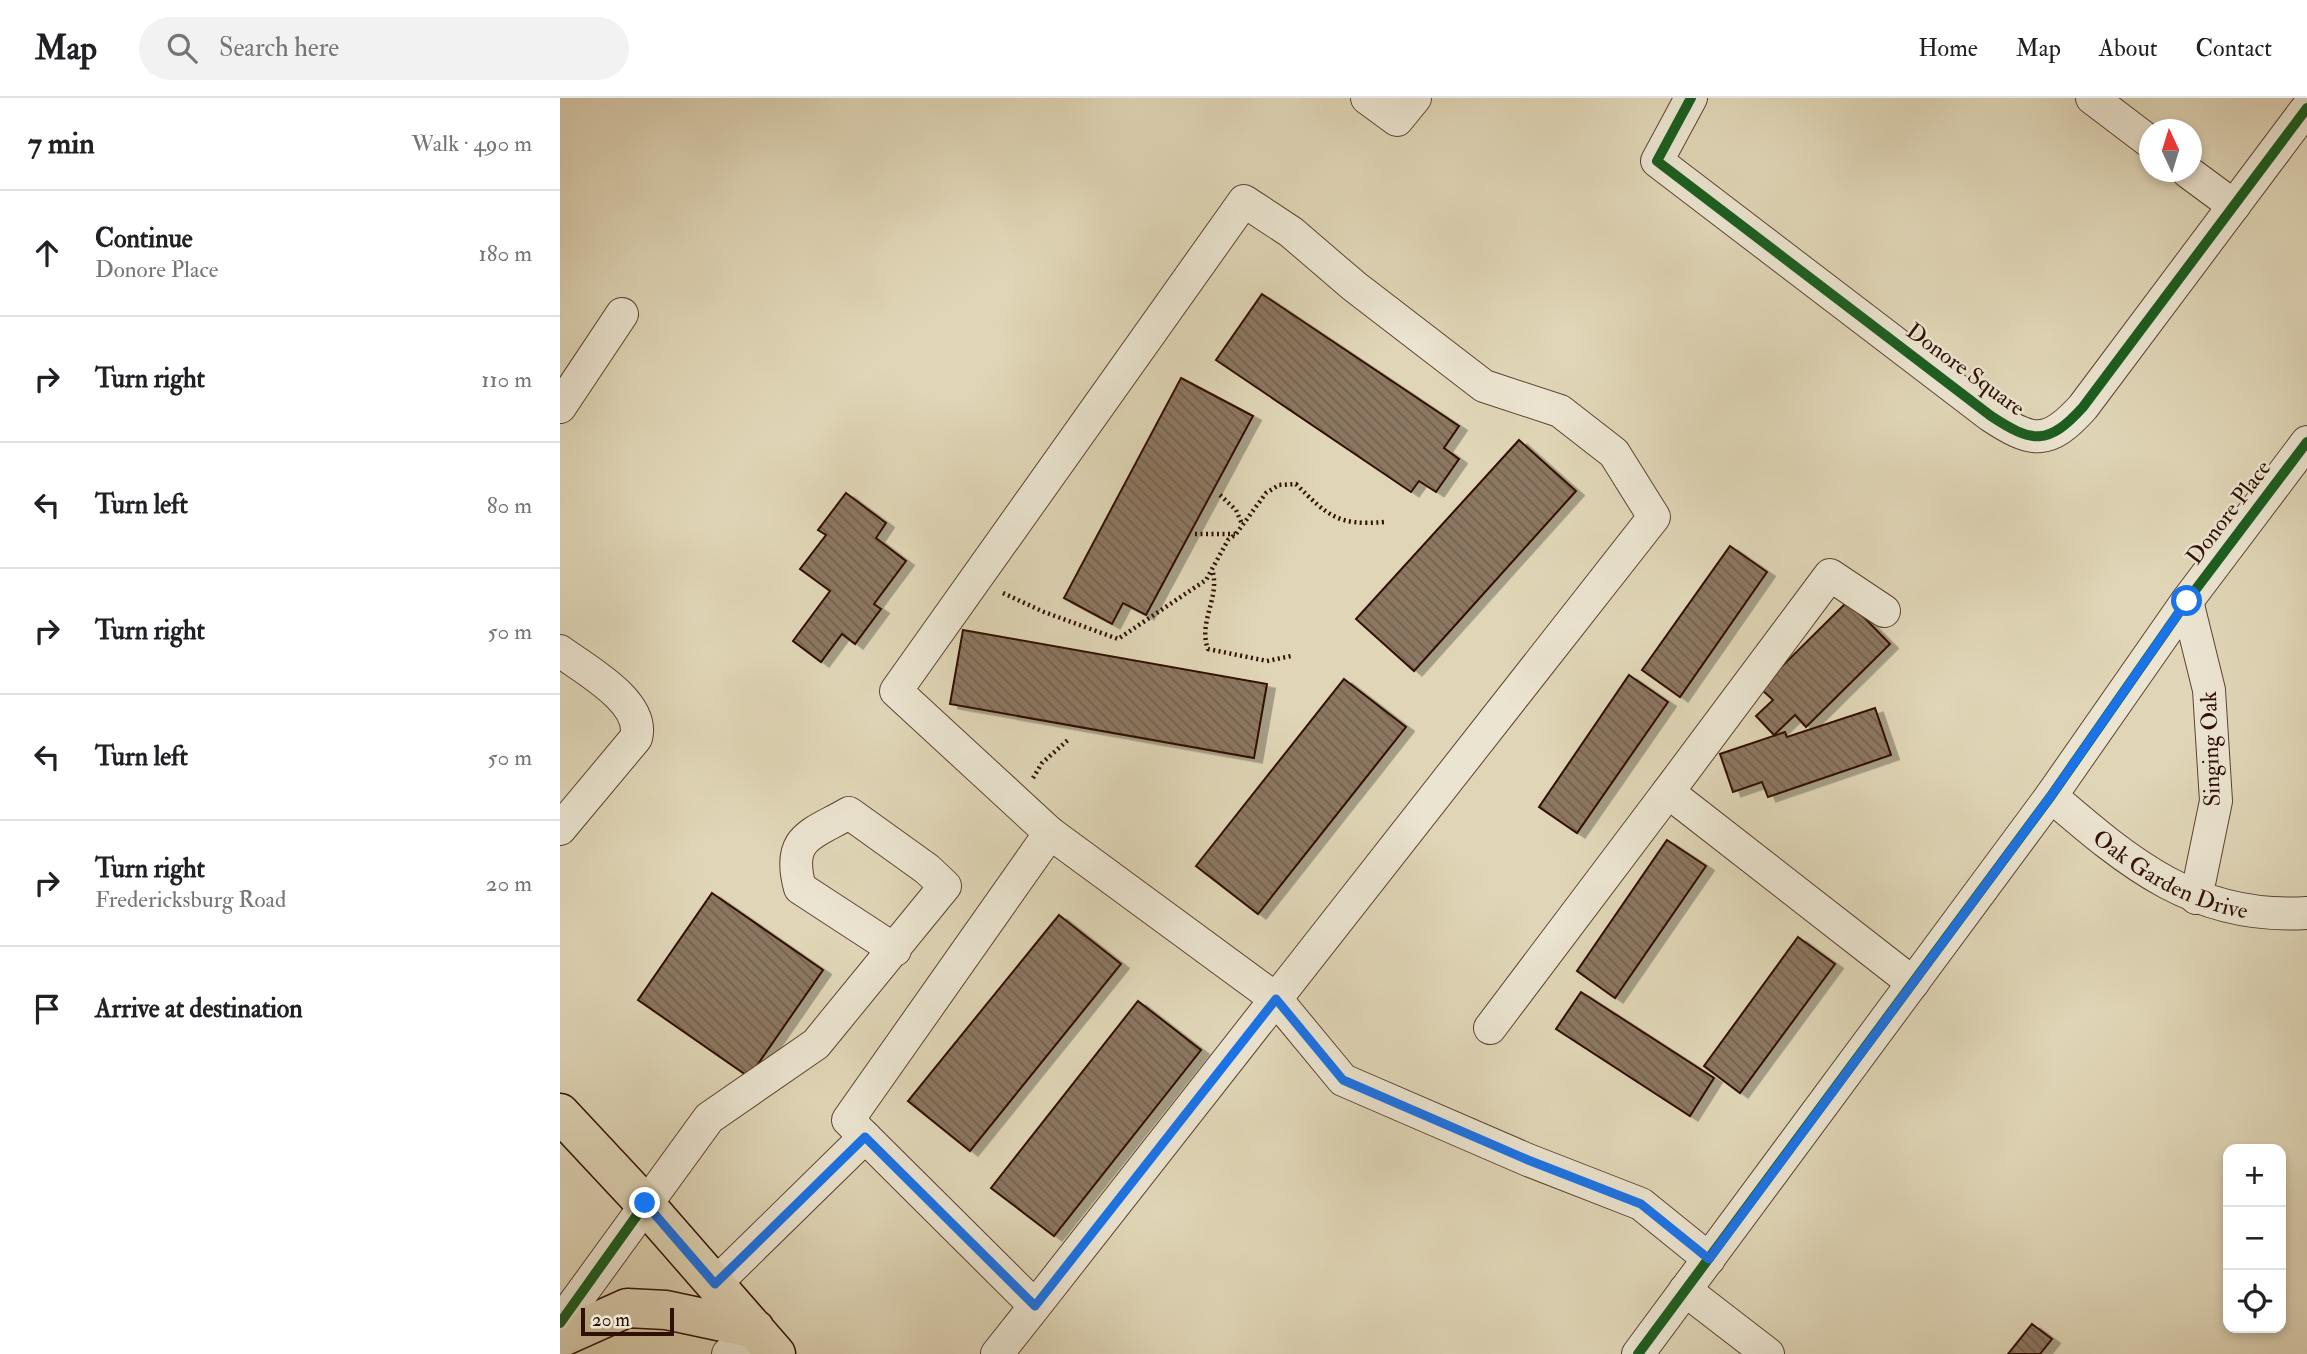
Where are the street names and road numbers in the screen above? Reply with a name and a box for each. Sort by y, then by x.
street label: Donore Square [1901,317,2031,422]
street label: Donore Place [2180,454,2277,570]
street label: Singing Oak [2194,691,2227,807]
street label: Oak Garden Drive [2087,823,2251,925]

